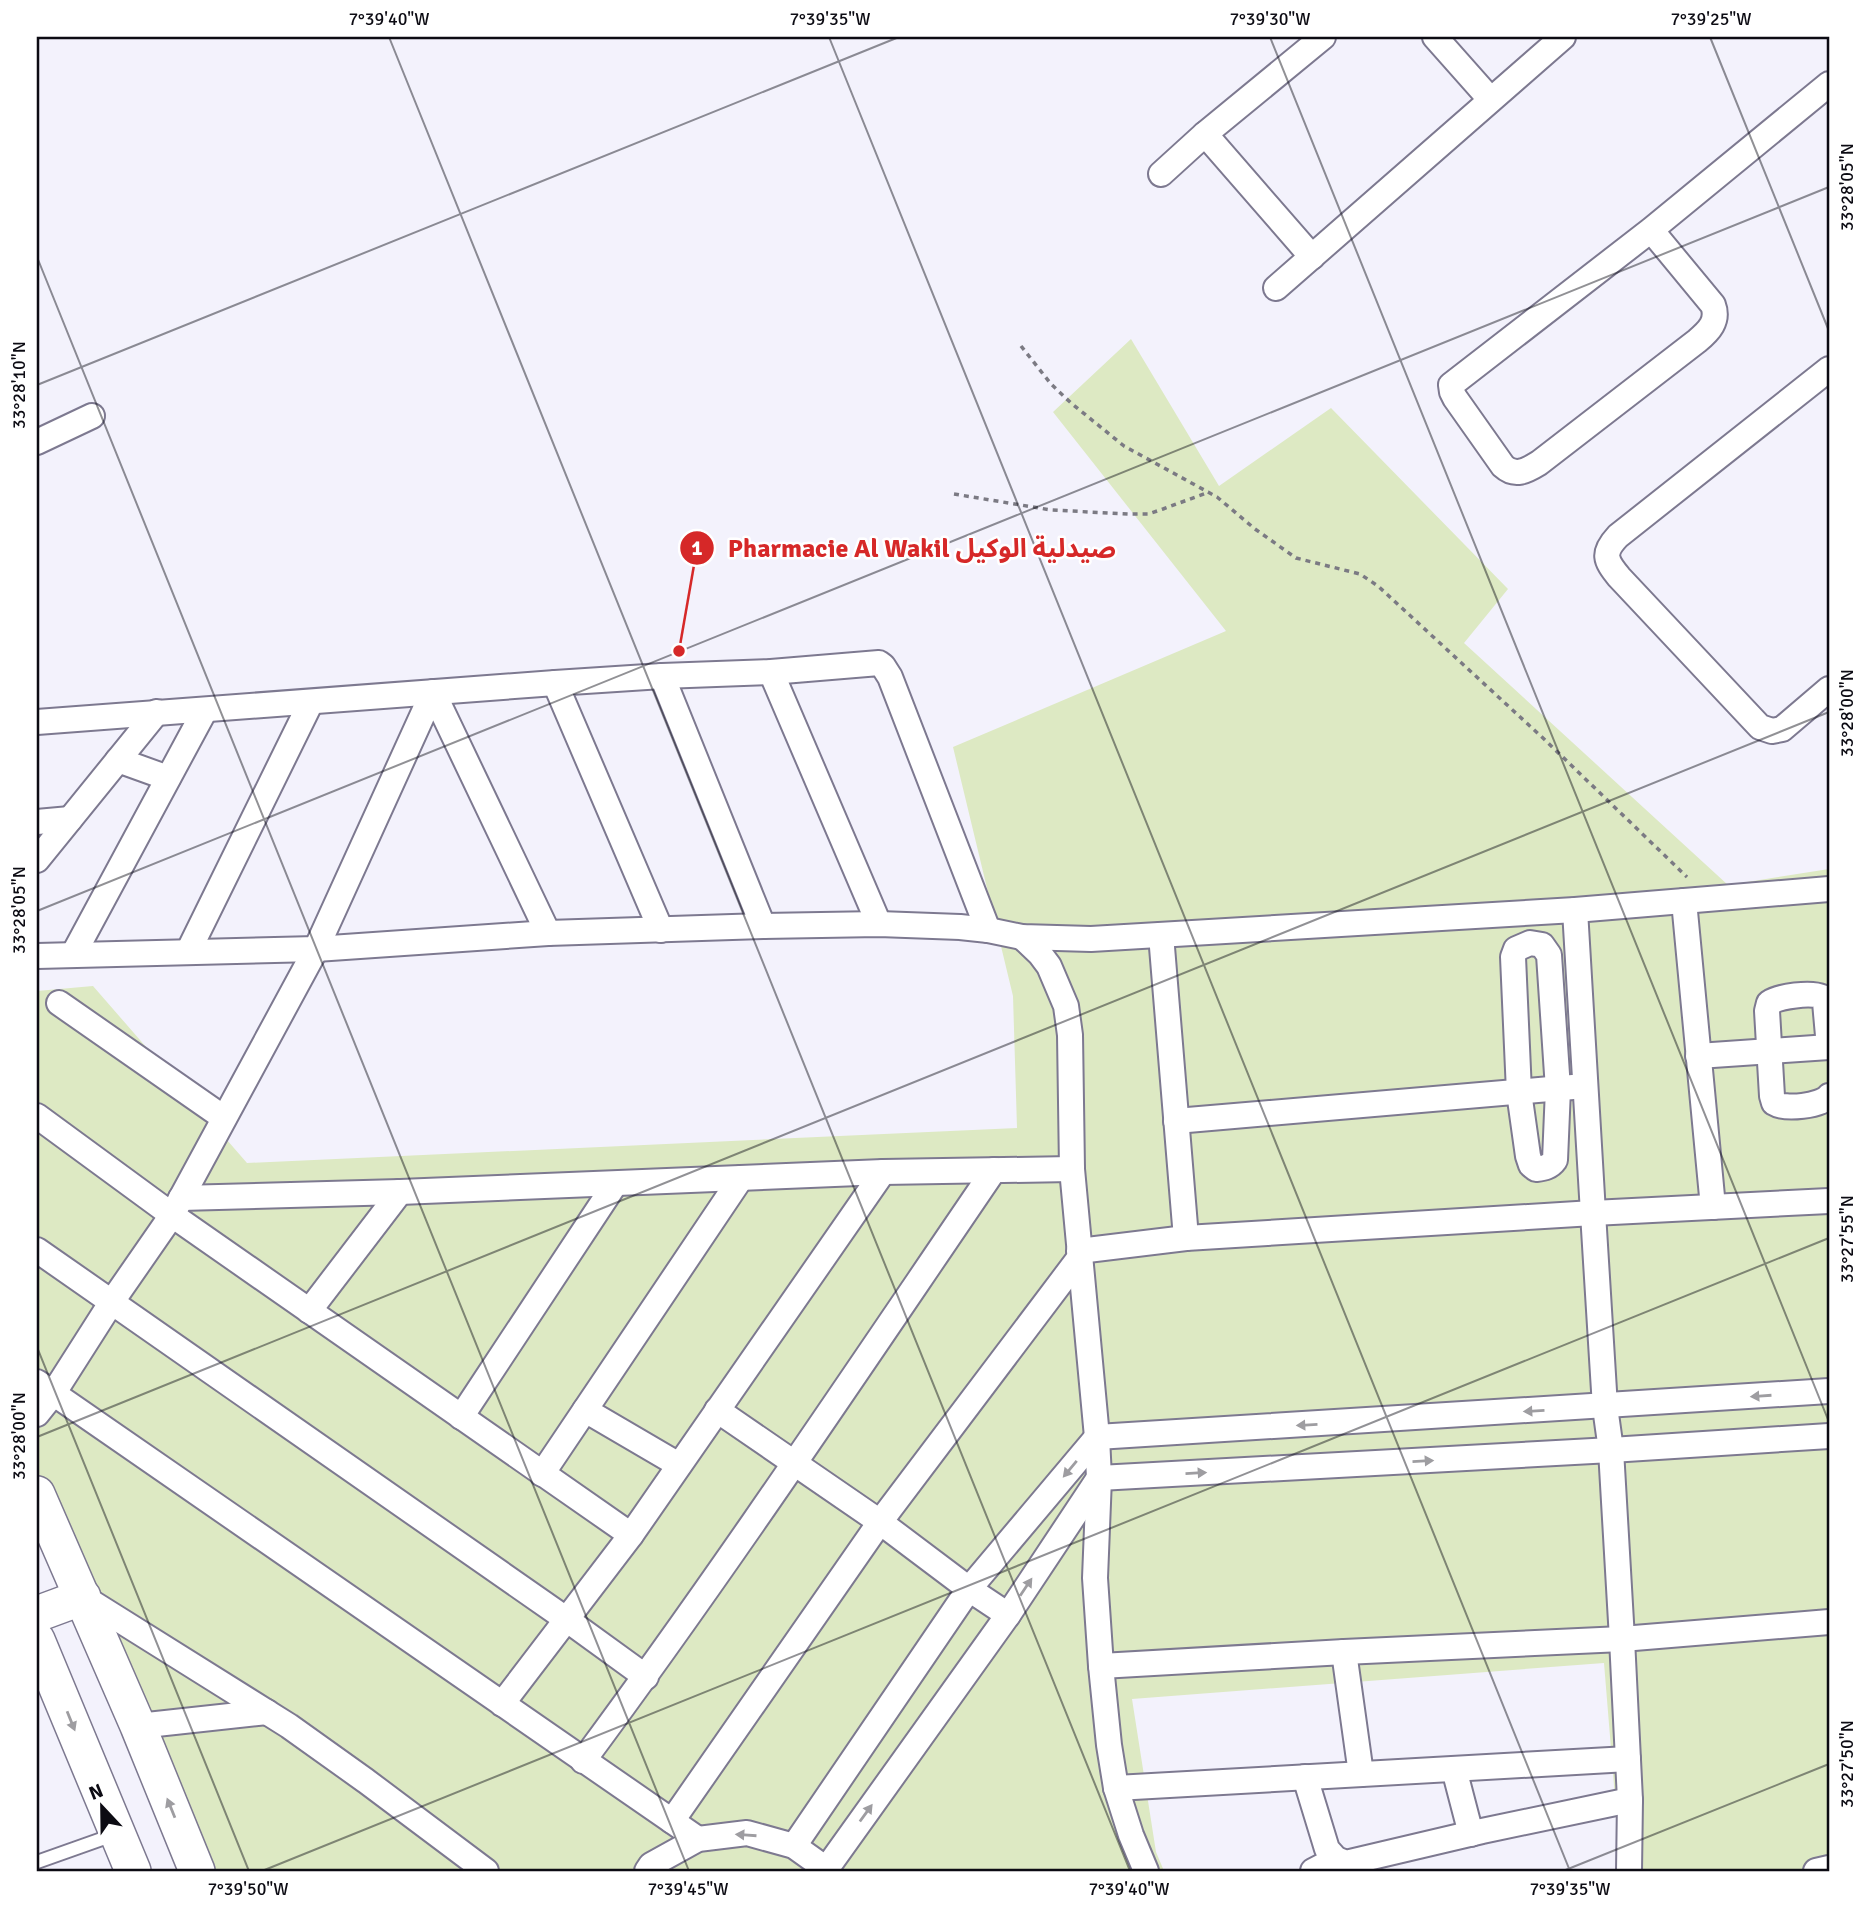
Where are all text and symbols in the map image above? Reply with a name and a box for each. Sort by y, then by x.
text: 7°39'40"W [348,8,430,30]
text: 7°39'35"W [789,8,871,30]
text: 7°39'30"W [1229,8,1311,30]
text: 7°39'25"W [1670,8,1752,30]
text: 33°28'05"N [1836,143,1858,231]
text: 33°28'10"N [8,341,30,429]
callout: Pharmacie Al Wakil صيدلية الوكيل [679,525,1131,572]
text: Pharmacie Al Wakil صيدلية الوكيل [728,533,1116,565]
text: 1 [691,535,703,561]
text: 33°28'00"N [1836,669,1858,757]
text: 33°28'05"N [8,866,30,954]
text: 33°27'55"N [1836,1195,1858,1283]
one-way arrow [1750,1391,1772,1402]
text: 33°28'00"N [8,1392,30,1480]
one-way arrow [1523,1406,1545,1417]
one-way arrow [1296,1419,1318,1430]
one-way arrow [1412,1455,1434,1466]
one-way arrow [1062,1460,1078,1478]
one-way arrow [1185,1467,1207,1478]
one-way arrow [1019,1578,1033,1596]
one-way arrow [65,1710,76,1731]
text: 33°27'50"N [1836,1720,1858,1808]
north arrow [66,1772,136,1842]
text: N [85,1779,107,1806]
one-way arrow [166,1797,177,1818]
one-way arrow [859,1804,873,1822]
one-way arrow [735,1830,757,1841]
text: 7°39'50"W [207,1878,289,1900]
text: 7°39'45"W [647,1878,729,1900]
text: 7°39'40"W [1088,1878,1170,1900]
text: 7°39'35"W [1529,1878,1611,1900]

